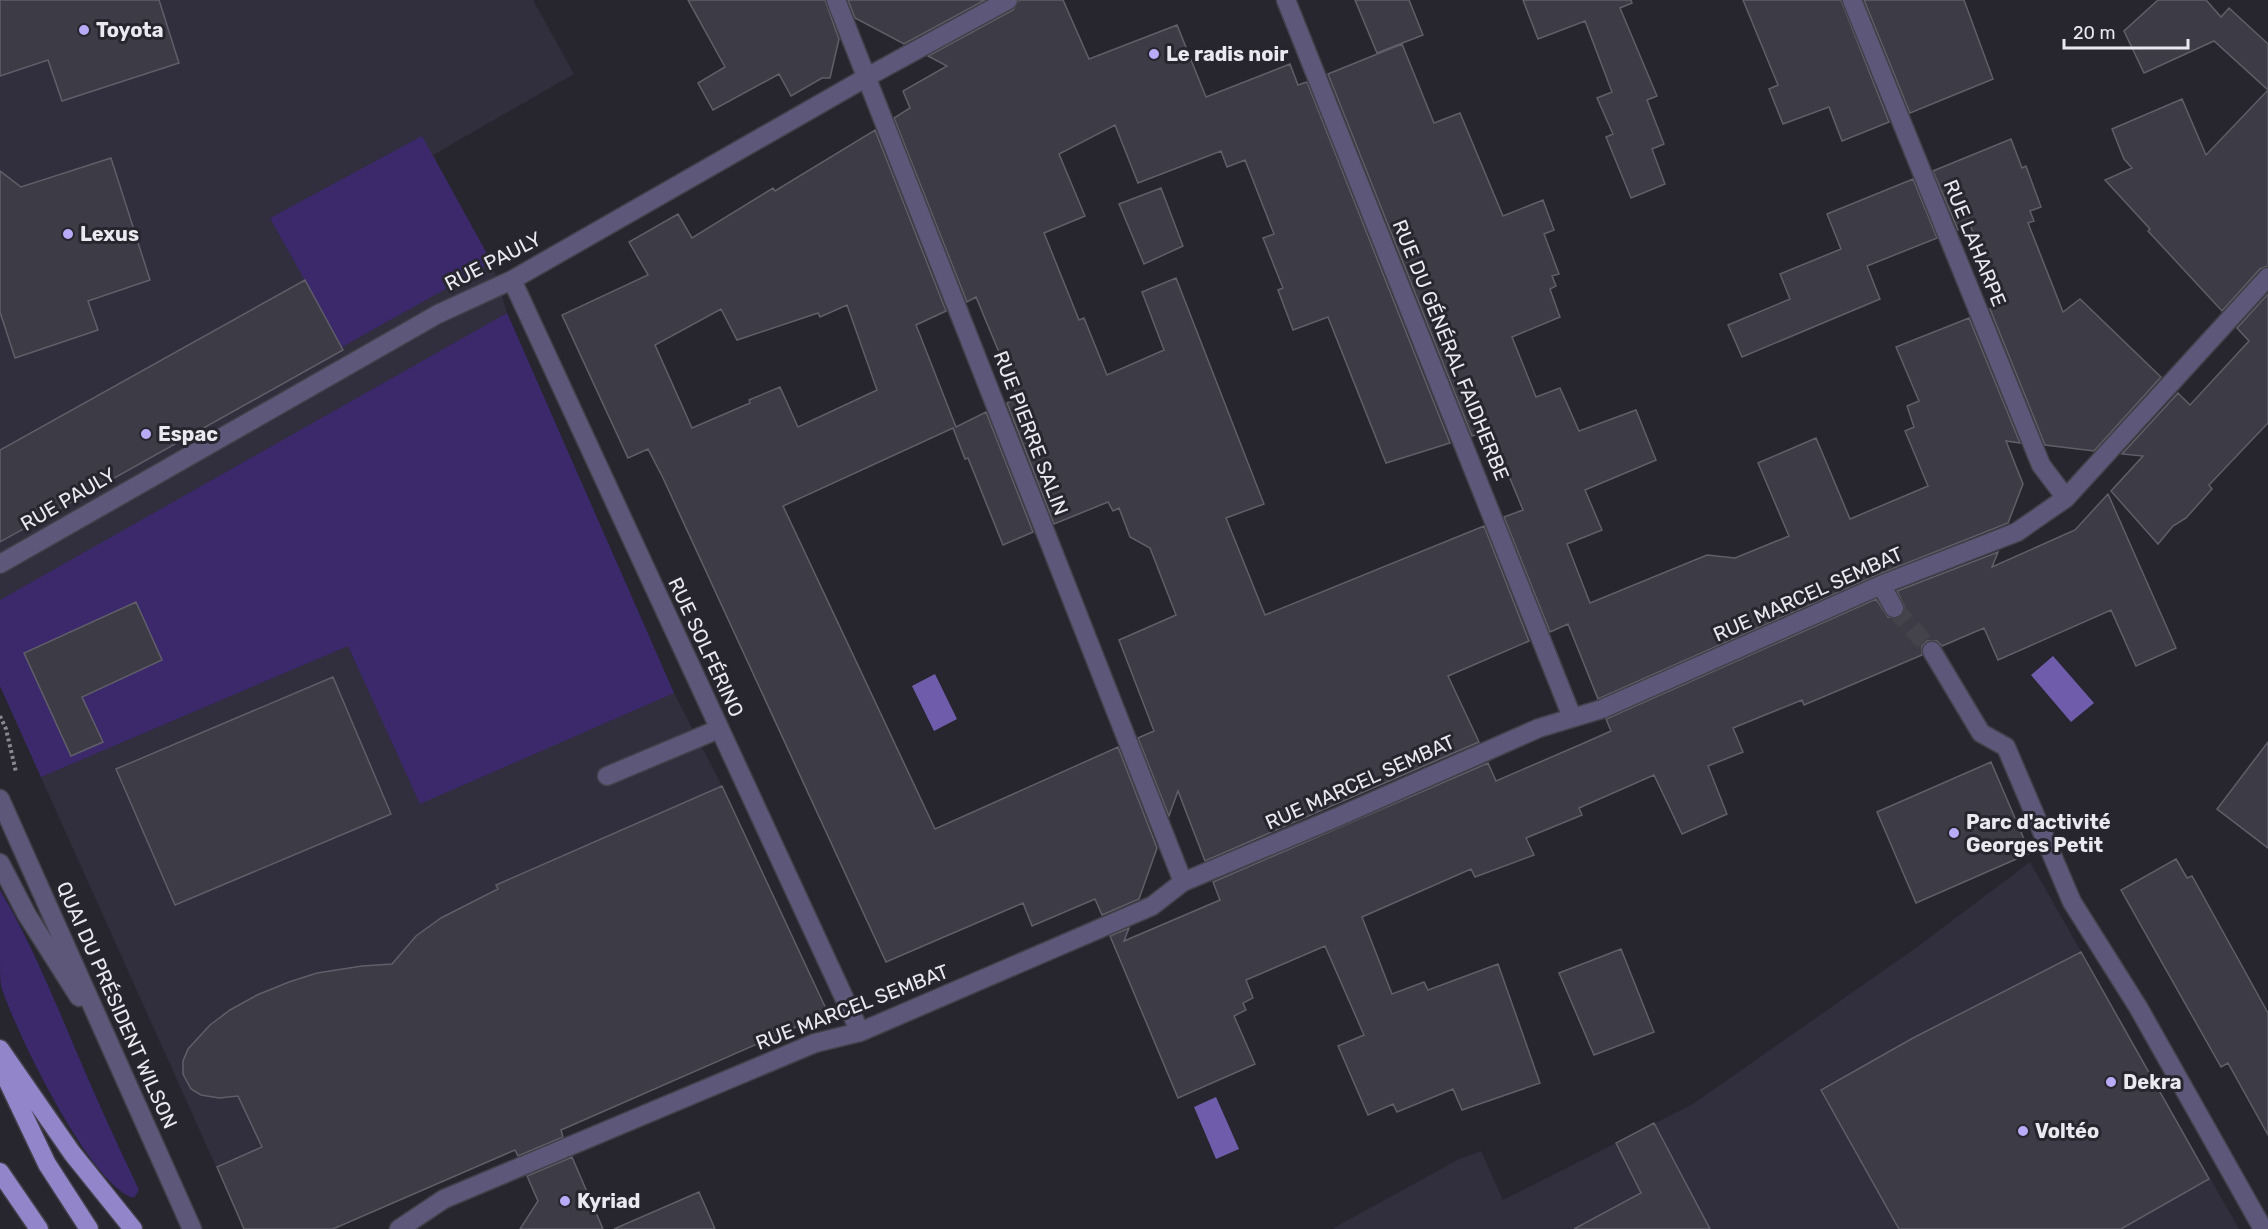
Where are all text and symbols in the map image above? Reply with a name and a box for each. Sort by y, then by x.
scale bar [2064,12,2188,50]
place label: Toyota [96,18,163,42]
text: 20 m [2073,22,2115,44]
marker: Toyota [77,23,91,37]
place label: Le radis noir [1166,42,1288,66]
marker: Le radis noir [1147,47,1161,61]
street label: RUE LAHARPE [1939,176,2011,310]
street label: RUE DU GÉNÉRAL FAIDHERBE [1388,216,1514,484]
place label: Lexus [80,222,139,246]
street label: RUE PAULY [441,226,545,296]
marker: Lexus [61,227,75,241]
street label: RUE PIERRE SALIN [989,347,1073,519]
place label: Espac [158,422,218,446]
marker: Espac [139,427,153,441]
street label: RUE PAULY [16,462,120,536]
street label: RUE MARCEL SEMBAT [1710,541,1907,647]
street label: RUE SOLFÉRINO [663,573,749,721]
street label: RUE MARCEL SEMBAT [1262,729,1459,835]
place label: Parc d'activité Georges Petit [1966,810,2111,857]
marker: Parc d'activité Georges Petit [1947,826,1961,840]
street label: QUAI DU PRÉSIDENT WILSON [52,878,182,1132]
street label: RUE MARCEL SEMBAT [752,959,952,1055]
place label: Dekra [2123,1070,2182,1094]
marker: Dekra [2104,1075,2118,1089]
place label: Voltéo [2035,1119,2099,1143]
marker: Voltéo [2016,1124,2030,1138]
place label: Kyriad [577,1189,640,1213]
marker: Kyriad [558,1194,572,1208]

